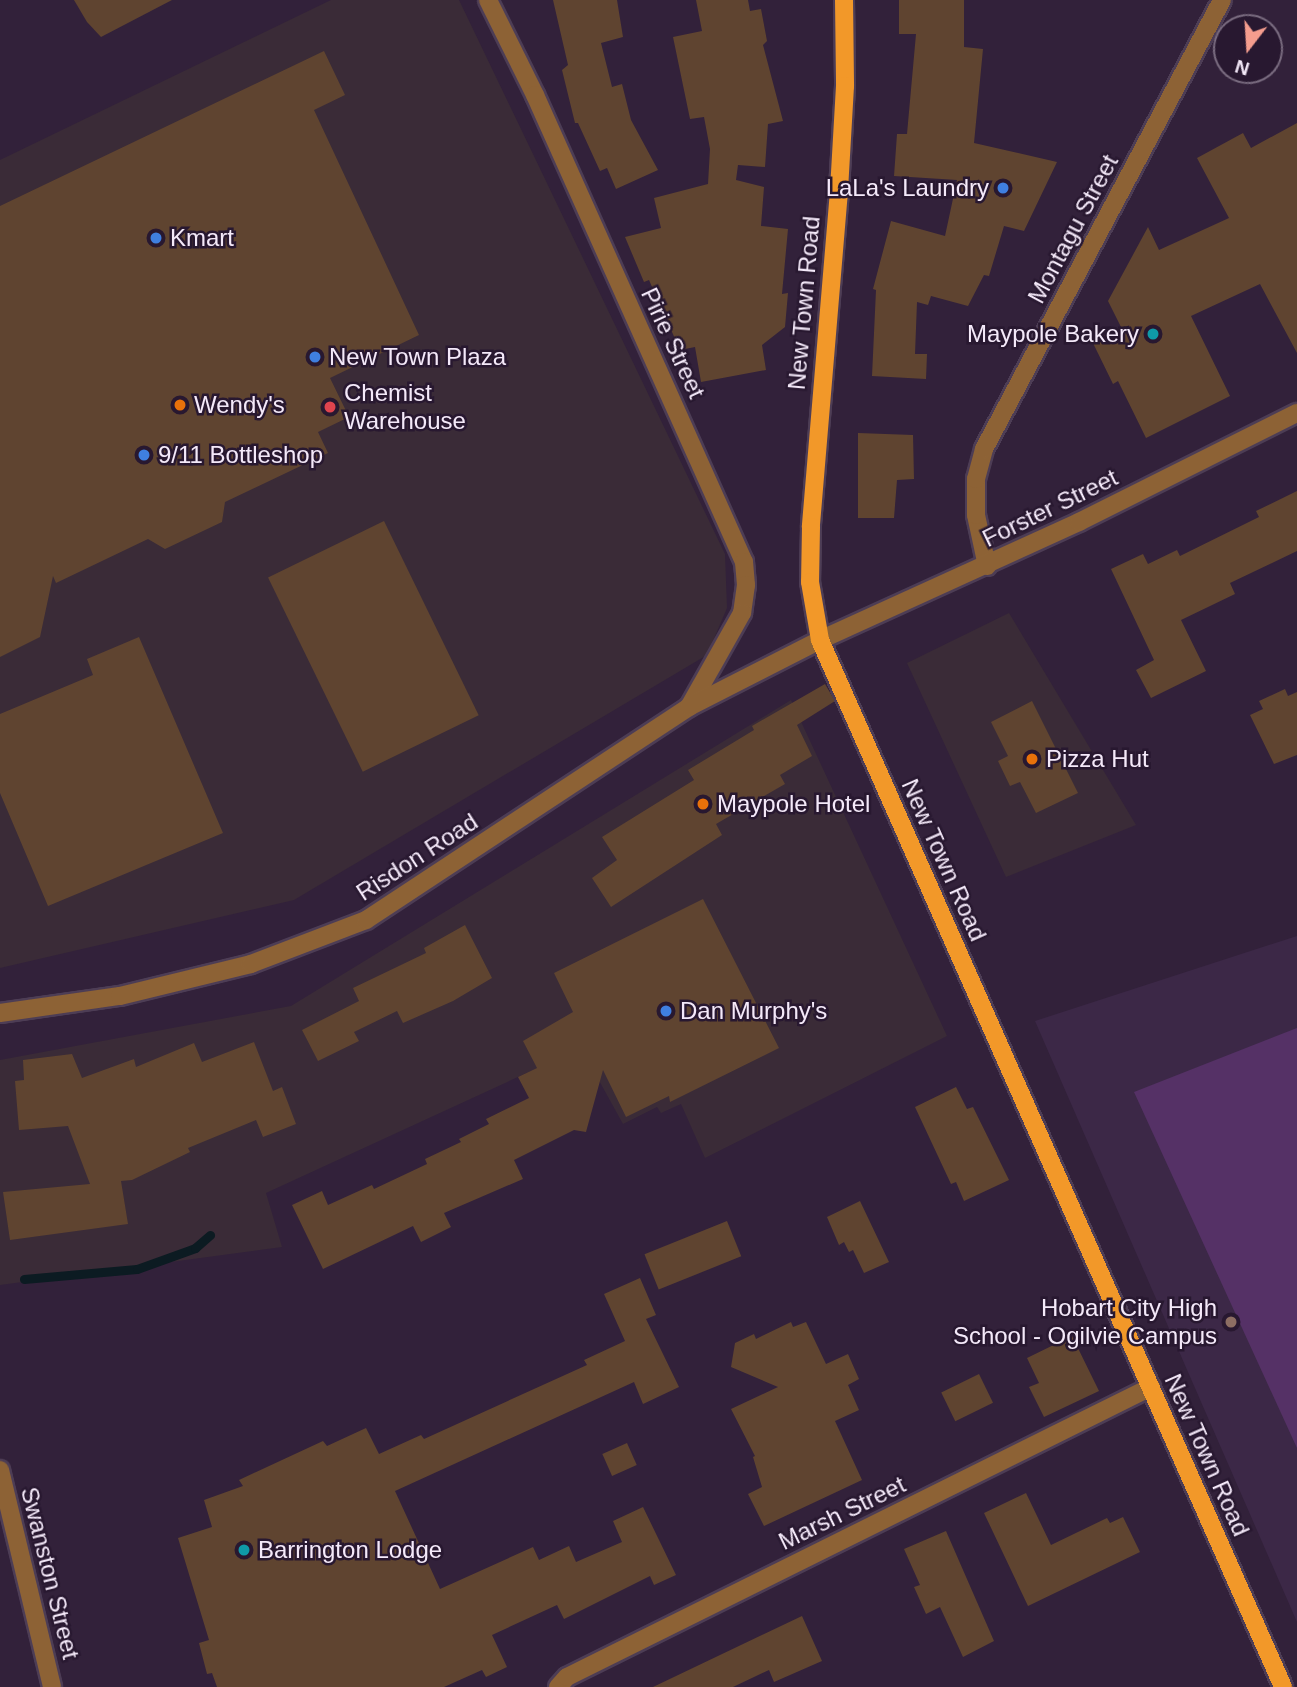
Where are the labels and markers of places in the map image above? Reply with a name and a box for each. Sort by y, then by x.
place label: LaLa's Laundry [826,174,989,202]
marker: LaLa's Laundry [995,180,1011,196]
place label: Kmart [170,224,234,252]
marker: Kmart [148,230,164,246]
place label: Maypole Bakery [967,320,1139,348]
marker: Maypole Bakery [1145,326,1161,342]
place label: New Town Plaza [329,343,506,371]
marker: New Town Plaza [307,349,323,365]
place label: Chemist Warehouse [344,379,466,435]
place label: Wendy's [194,391,285,419]
marker: Wendy's [172,397,188,413]
marker: Chemist Warehouse [322,399,338,415]
place label: 9/11 Bottleshop [158,441,323,469]
marker: 9/11 Bottleshop [136,447,152,463]
place label: Pizza Hut [1046,745,1149,773]
marker: Pizza Hut [1024,751,1040,767]
place label: Maypole Hotel [717,790,870,818]
marker: Maypole Hotel [695,796,711,812]
place label: Dan Murphy's [680,997,827,1025]
marker: Dan Murphy's [658,1003,674,1019]
place label: Hobart City High School - Ogilvie Campus [953,1294,1217,1350]
marker: Hobart City High School - Ogilvie Campus [1223,1314,1239,1330]
place label: Barrington Lodge [258,1536,442,1564]
marker: Barrington Lodge [236,1542,252,1558]

